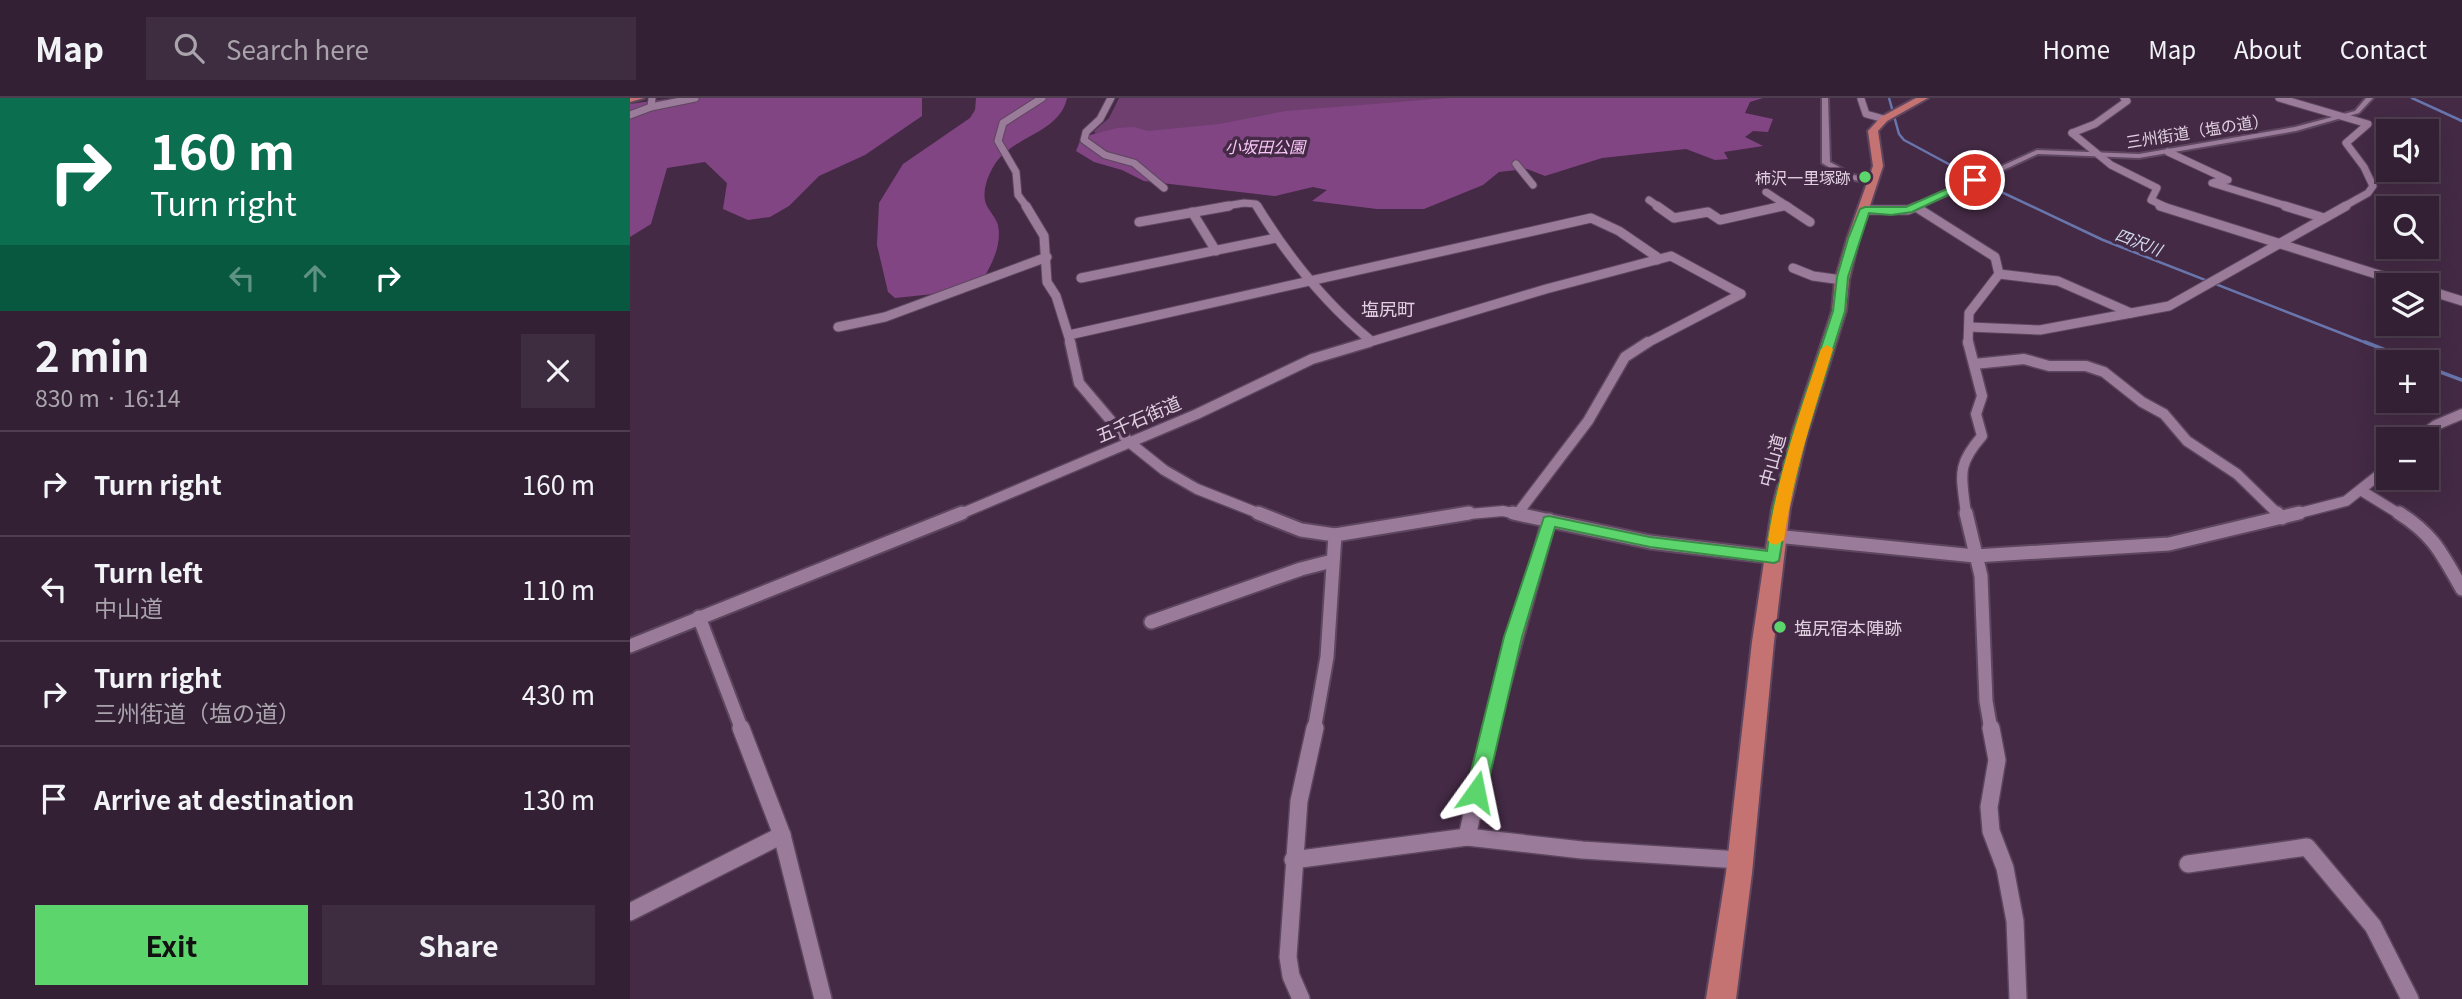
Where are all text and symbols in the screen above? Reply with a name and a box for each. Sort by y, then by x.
search box [146,17,636,80]
text: Map [35,24,104,72]
icon: search [170,29,208,67]
text: Search here [226,30,369,67]
text: Home [2043,31,2110,66]
text: Map [2148,31,2196,66]
text: About [2234,31,2302,66]
text: Contact [2340,31,2427,66]
street label: 三州街道（塩の道） [2124,107,2270,153]
text: 160 m [150,113,295,184]
map controls [2376,119,2439,490]
button: sound [2376,119,2439,182]
icon: right [35,126,126,217]
park label: 小坂田公園 [1225,134,1307,158]
pin [1945,150,2005,210]
icon: arrive [1956,161,1994,199]
place label: 柿沢一里塚跡 [1755,165,1851,189]
marker: 柿沢一里塚跡 [1857,169,1873,185]
text: Turn right [150,179,297,225]
button: search [2376,196,2439,259]
water label: 四沢川 [2112,221,2168,262]
icon: left [223,259,261,297]
icon: ahead [296,259,334,297]
icon: right [369,259,407,297]
button: layers [2376,273,2439,336]
district label: 塩尻町 [1361,295,1415,321]
text: 2 min [35,323,150,384]
button: close [521,334,595,408]
button: + [2376,350,2439,413]
text: 830 m · 16:14 [35,380,180,414]
street label: 五千石街道 [1091,388,1185,448]
button: − [2376,427,2439,490]
street label: 中山道 [1751,431,1791,489]
icon: right [35,465,73,503]
text: Turn right [94,465,222,502]
text: 160 m [522,465,595,502]
text: Turn left [94,553,203,590]
icon: left [35,570,73,608]
text: 110 m [522,570,595,607]
text: 中山道 [94,590,163,624]
place label: 塩尻宿本陣跡 [1794,614,1902,640]
marker: 塩尻宿本陣跡 [1772,619,1788,635]
text: Turn right [94,658,222,695]
icon: right [35,675,73,713]
text: 430 m [522,675,595,712]
text: 三州街道（塩の道） [94,695,301,729]
position arrow [1439,755,1513,829]
icon: arrive [35,780,73,818]
text: Arrive at destination [94,780,355,817]
text: 130 m [522,780,595,817]
button: Exit [35,905,308,985]
button: Share [322,905,595,985]

